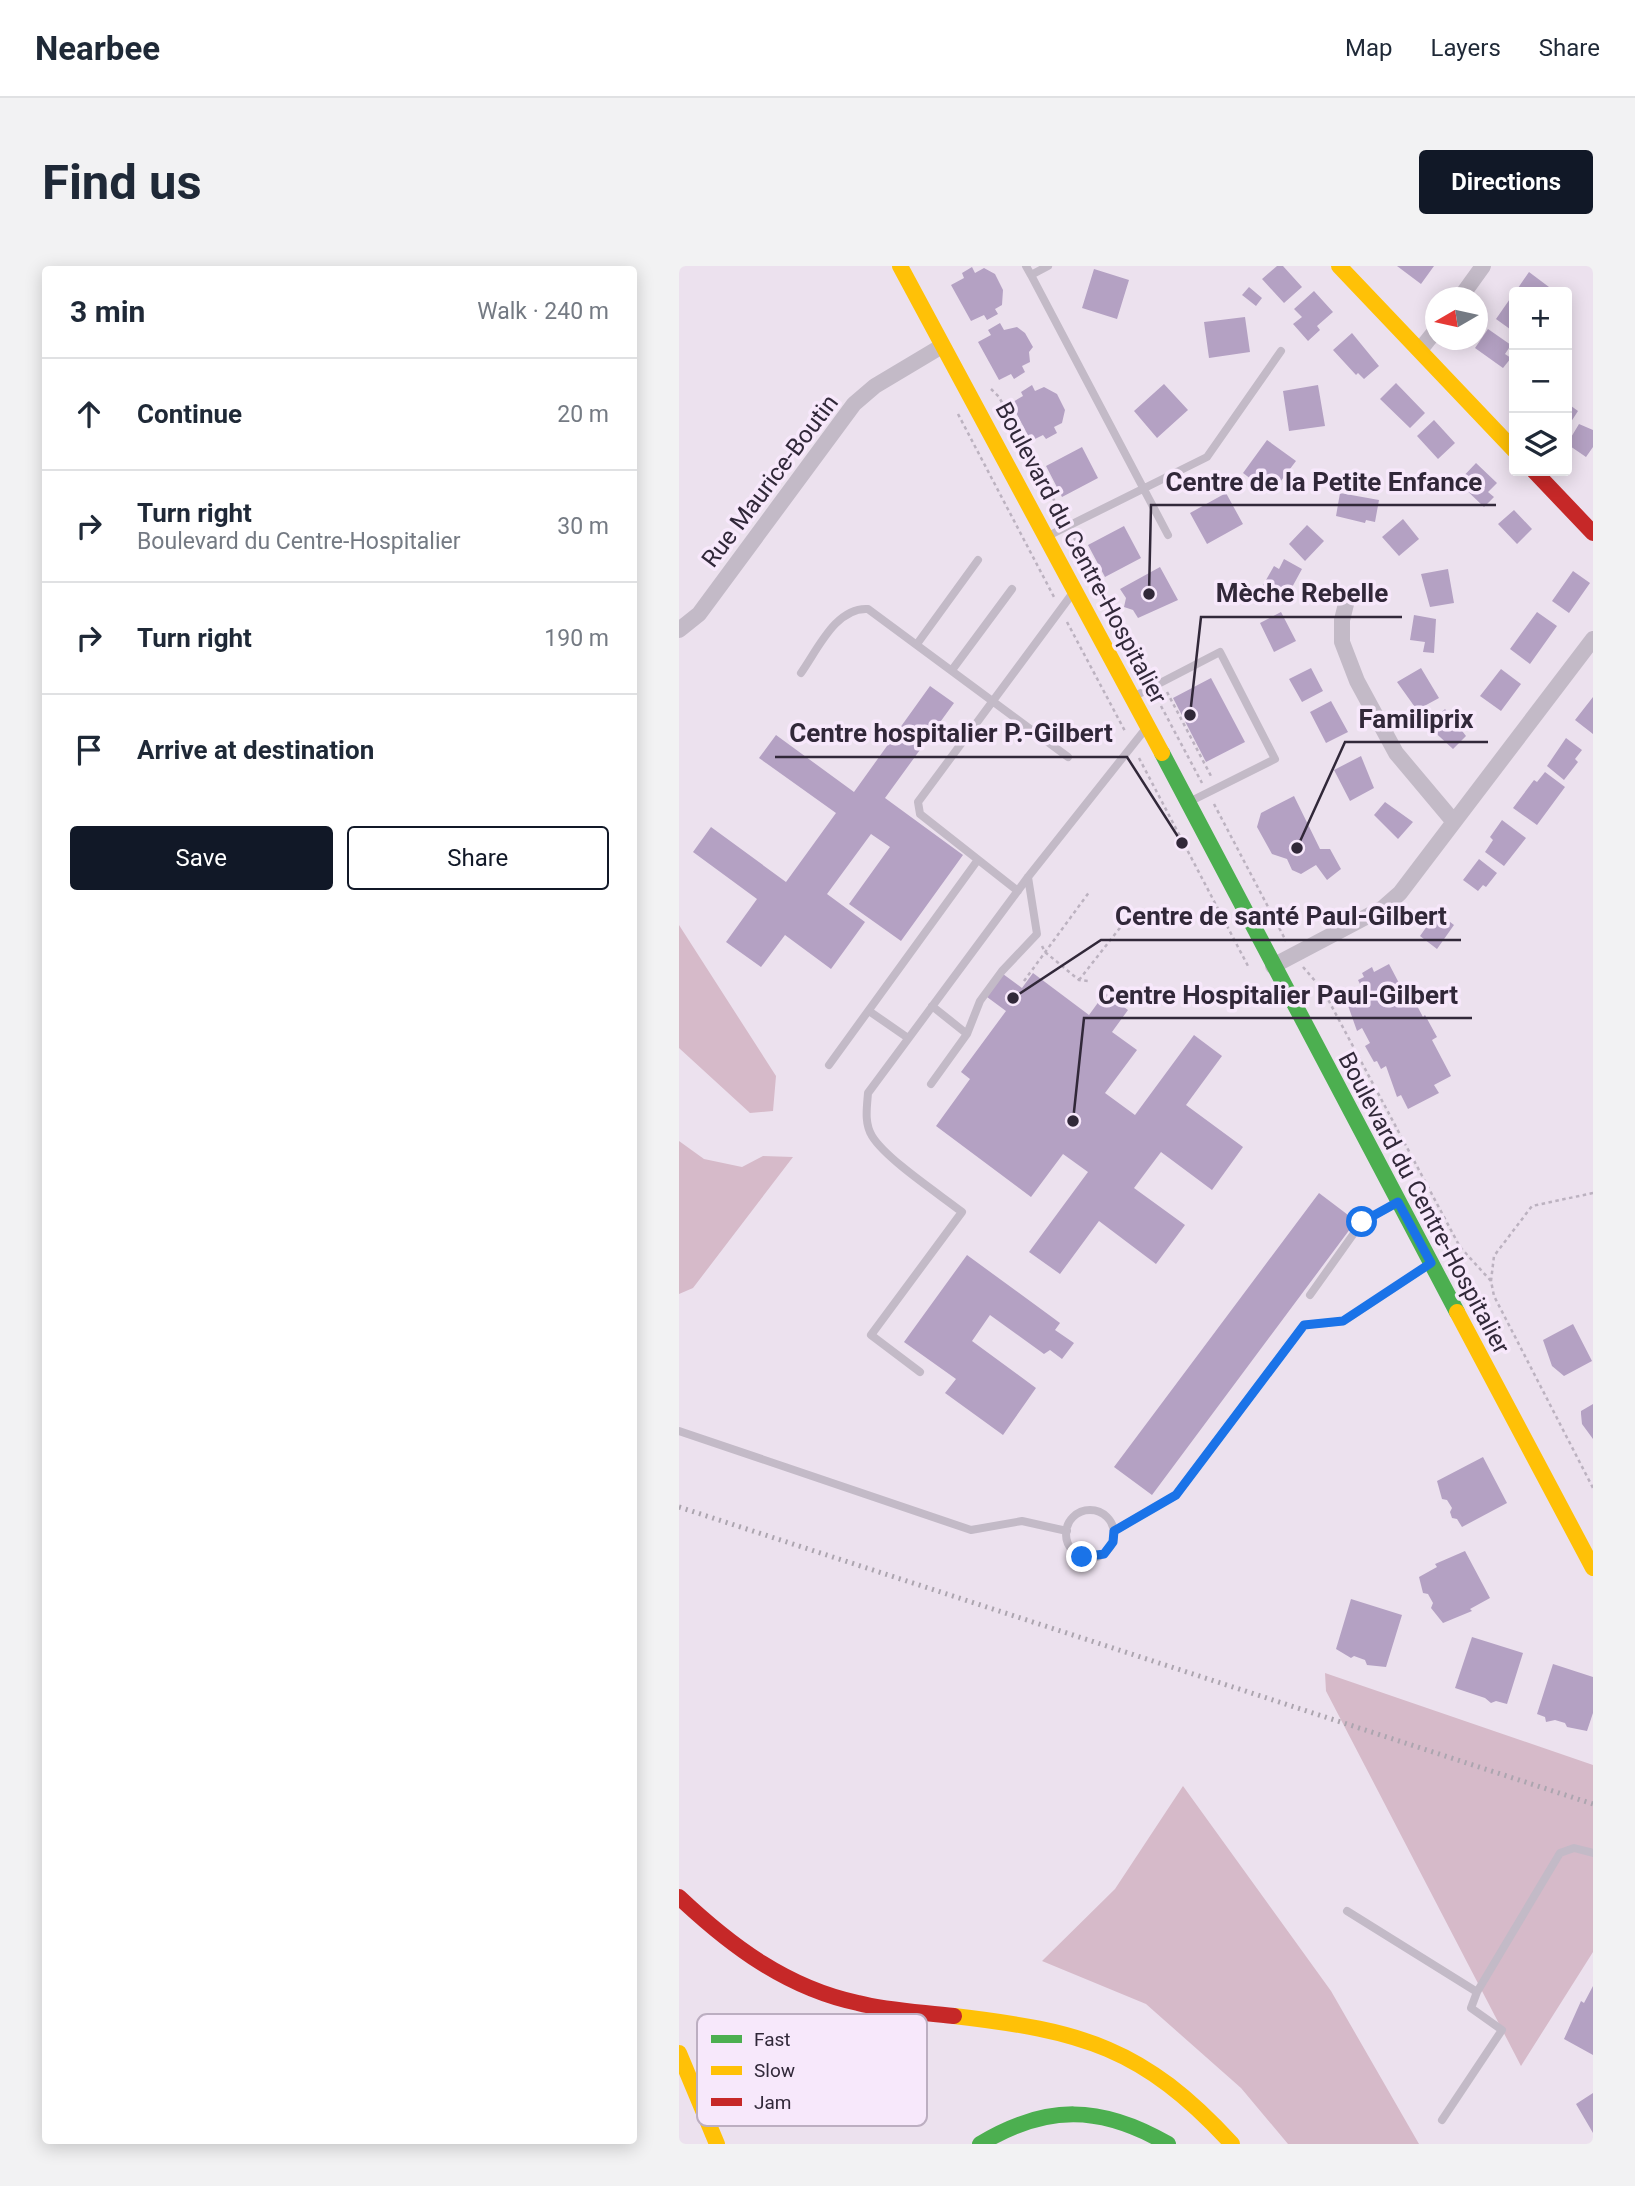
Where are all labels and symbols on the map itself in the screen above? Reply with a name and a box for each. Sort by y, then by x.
north arrow [1425,287,1488,350]
street label: Rue Maurice-Boutin [696,389,844,573]
street label: Boulevard du Centre-Hospitalier [989,397,1173,709]
callout: Centre de la Petite Enfance [1151,458,1496,505]
text: Centre de la Petite Enfance [1166,467,1482,497]
callout: Mèche Rebelle [1201,570,1402,617]
text: Mèche Rebelle [1216,578,1388,608]
callout: Familiprix [1345,695,1488,742]
text: Familiprix [1358,704,1474,734]
callout: Centre hospitalier P.-Gilbert [775,710,1127,757]
text: Centre hospitalier P.-Gilbert [789,718,1113,748]
callout: Centre de santé Paul-Gilbert [1101,893,1461,940]
text: Centre de santé Paul-Gilbert [1115,901,1447,931]
callout: Centre Hospitalier Paul-Gilbert [1084,971,1472,1018]
text: Centre Hospitalier Paul-Gilbert [1098,980,1458,1010]
street label: Boulevard du Centre-Hospitalier [1332,1047,1516,1359]
route start [1346,1206,1377,1237]
route end [1066,1541,1097,1572]
legend [697,2014,927,2126]
text: Fast [754,2028,791,2051]
text: Slow [754,2059,795,2082]
text: Jam [754,2091,791,2114]

